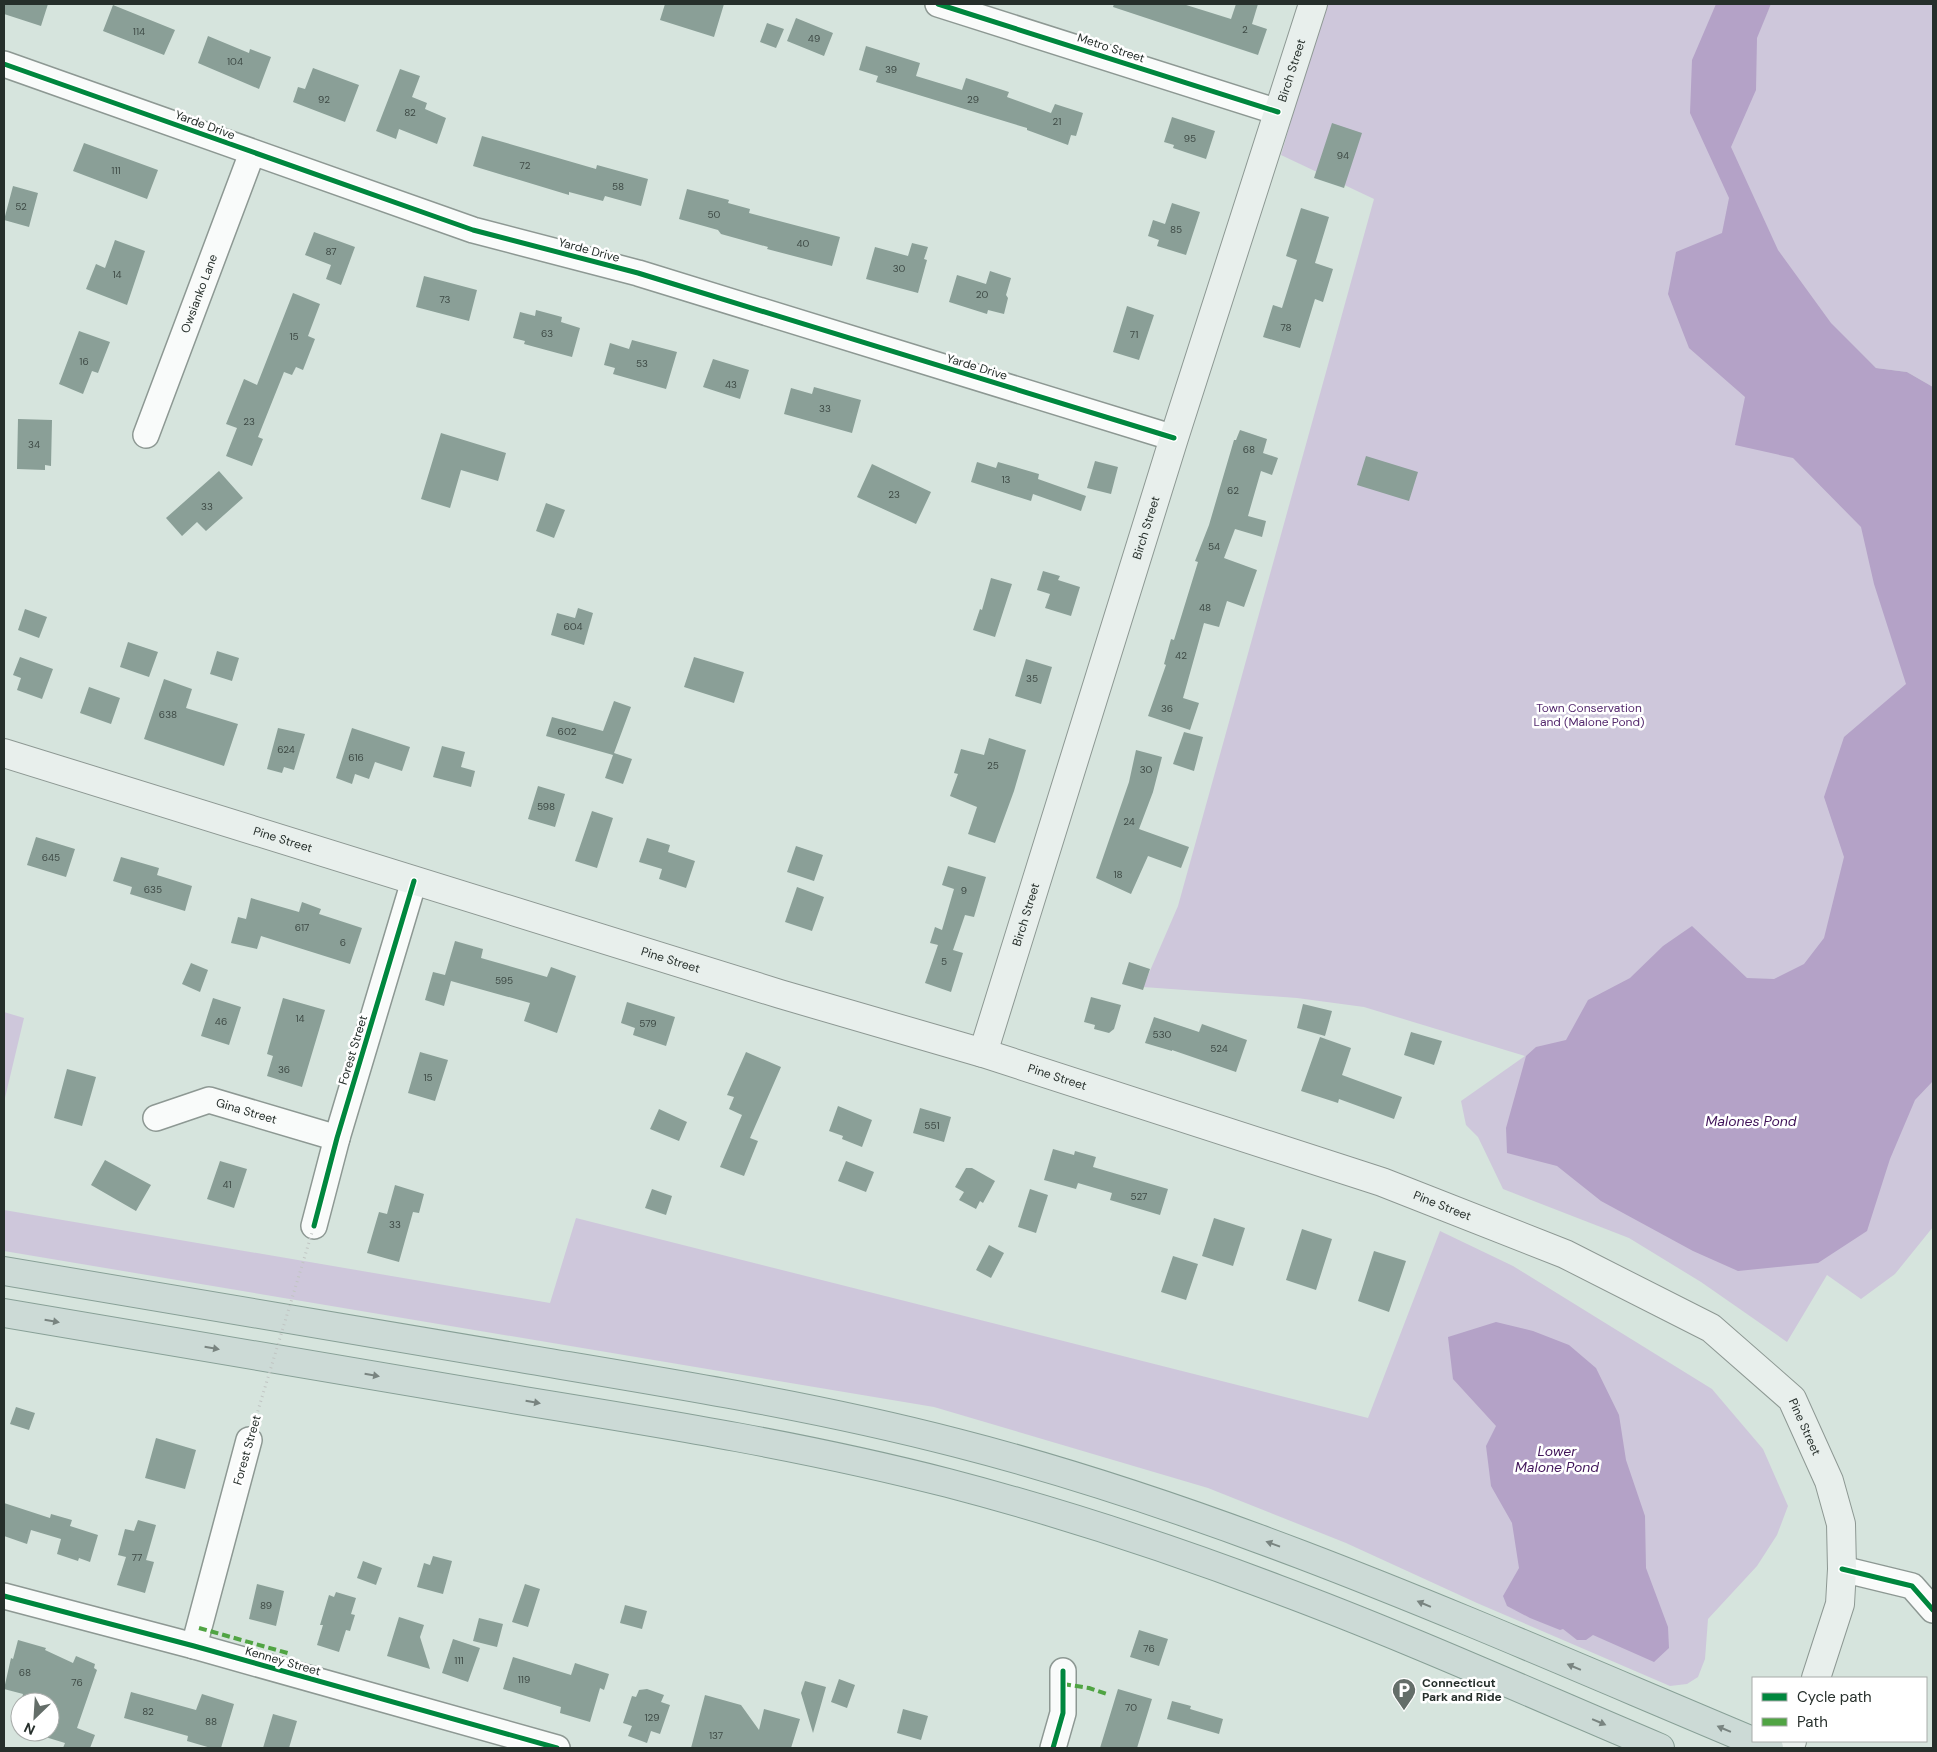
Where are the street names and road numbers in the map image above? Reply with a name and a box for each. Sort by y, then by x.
street label: Metro Street [1075,30,1147,67]
street label: Birch Street [1274,37,1309,104]
street label: Yarde Drive [173,107,237,143]
street label: Yarde Drive [557,234,622,266]
street label: Owsianko Lane [177,252,221,335]
street label: Yarde Drive [945,350,1010,384]
street label: Birch Street [1129,494,1164,561]
street label: Pine Street [251,823,315,856]
street label: Birch Street [1009,881,1043,948]
street label: Pine Street [639,943,702,977]
street label: Forest Street [335,1013,371,1087]
street label: Pine Street [1026,1060,1089,1094]
street label: Gina Street [214,1095,279,1128]
street label: Pine Street [1411,1187,1474,1224]
street label: Pine Street [1785,1396,1825,1458]
street label: Forest Street [229,1413,265,1487]
street label: Kenney Street [243,1643,323,1679]

